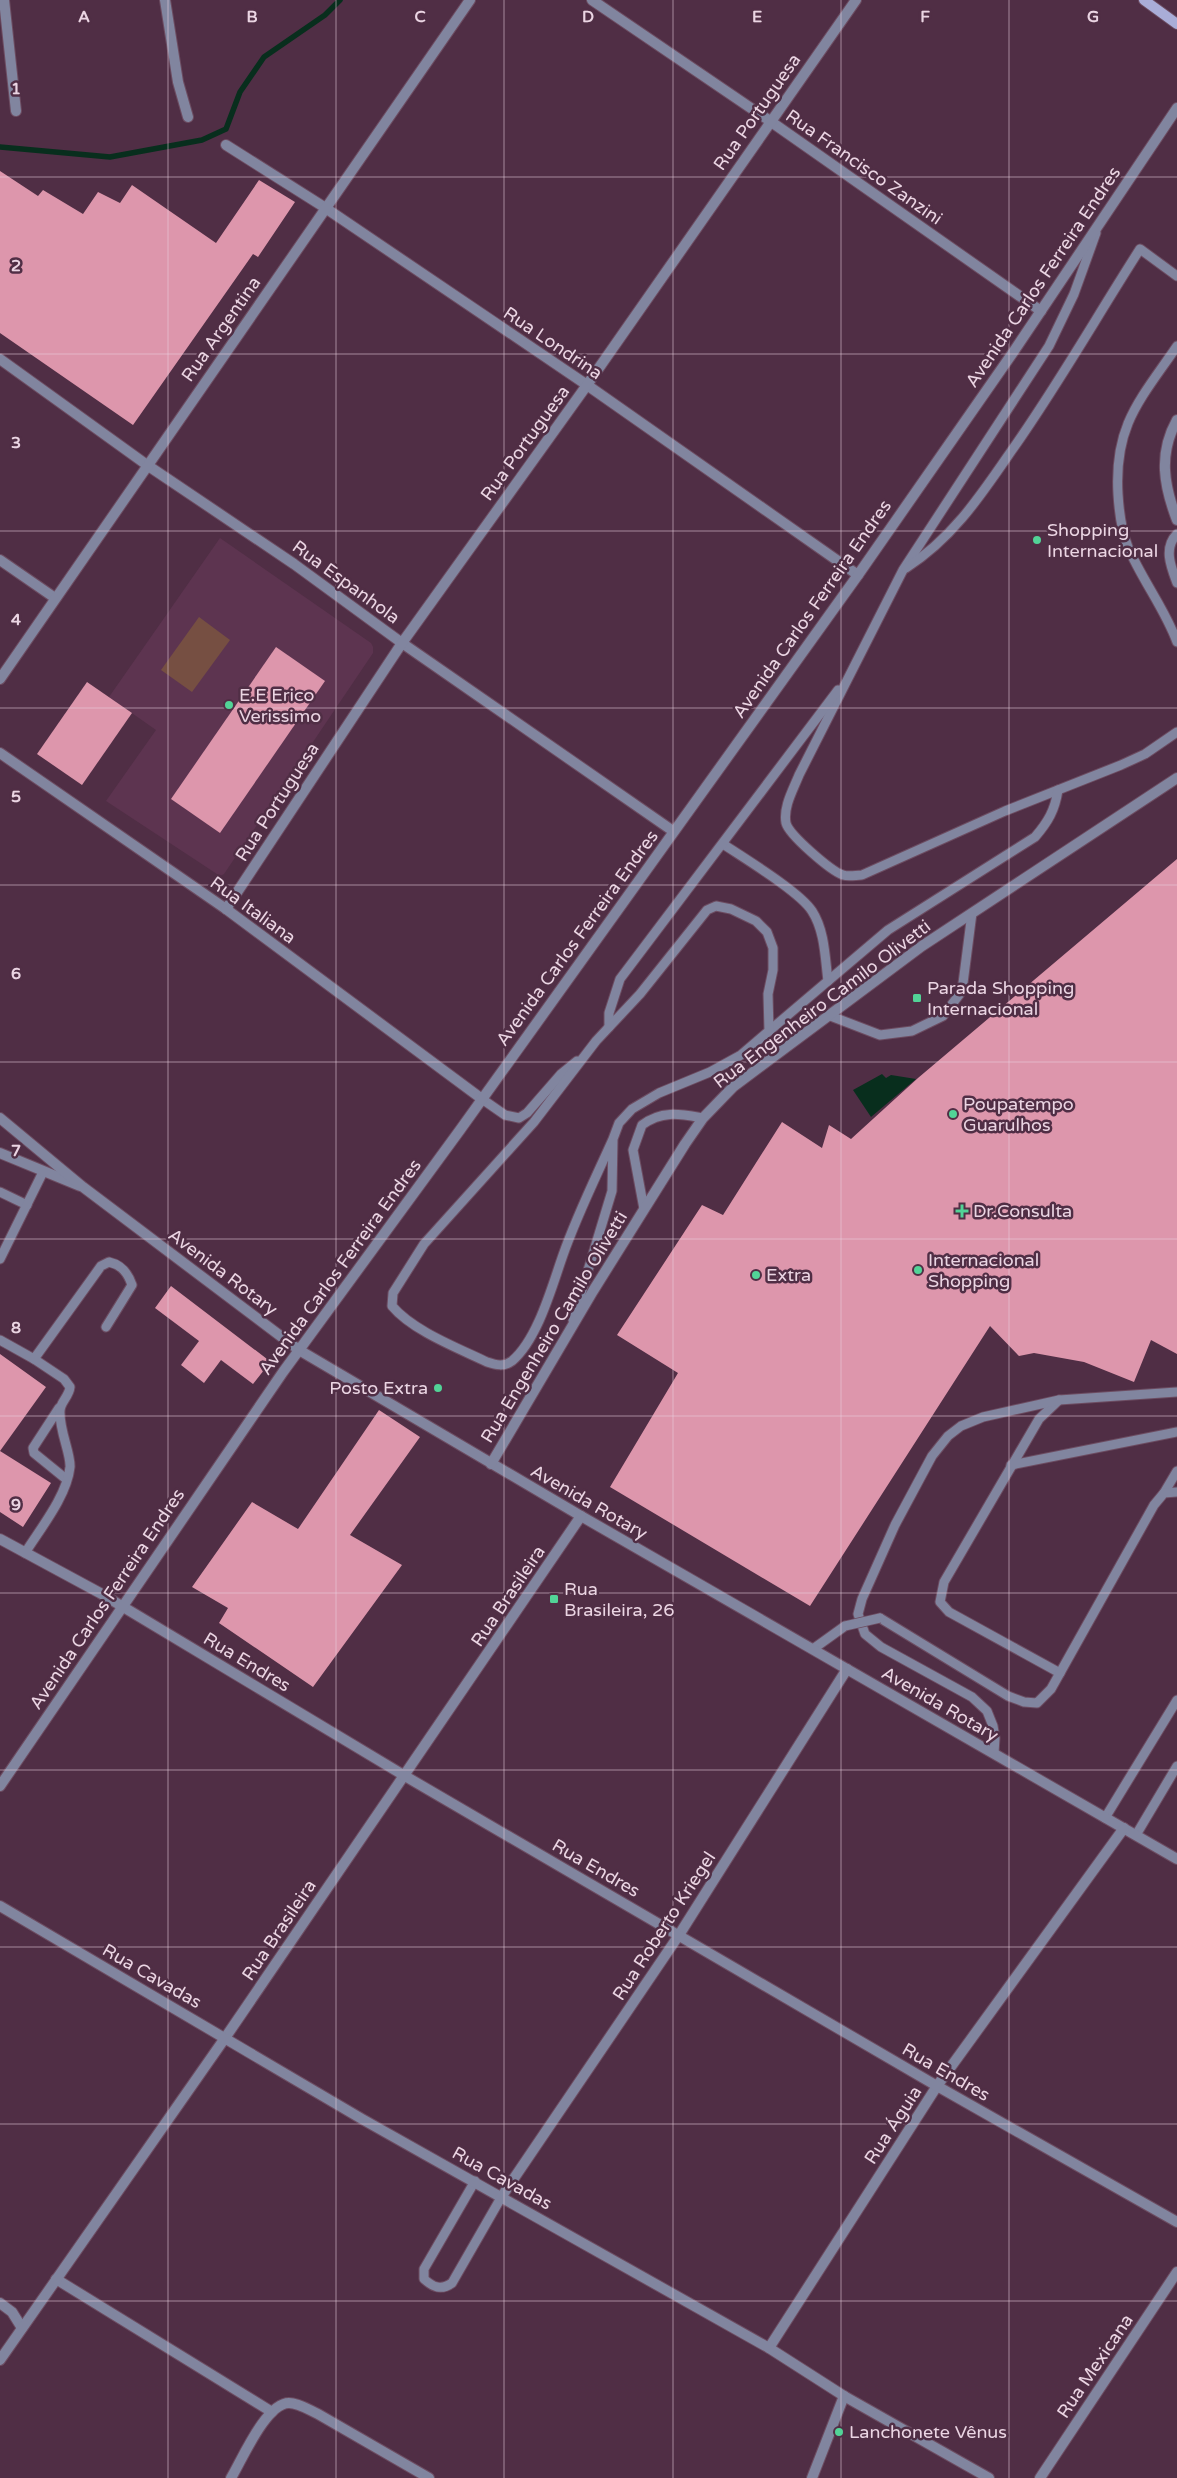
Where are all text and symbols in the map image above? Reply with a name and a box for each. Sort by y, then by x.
text: A [78,7,90,27]
text: B [246,7,258,27]
text: C [414,7,426,27]
text: D [582,7,594,27]
text: E [752,7,762,27]
text: F [920,7,930,27]
text: G [1087,7,1099,27]
street label: Rua Portuguesa [709,49,805,175]
text: 1 [11,79,21,99]
street label: Rua Francisco Zanzini [781,105,947,229]
street label: Avenida Carlos Ferreira Endres [961,162,1125,392]
text: 2 [11,256,21,276]
street label: Rua Argentina [177,272,265,386]
street label: Rua Londrina [499,302,607,384]
street label: Rua Portuguesa [476,381,574,505]
text: 3 [11,433,21,453]
street label: Avenida Carlos Ferreira Endres [728,496,896,722]
place label: Shopping Internacional [1047,519,1158,562]
marker: Shopping Internacional [1031,534,1043,546]
street label: Rua Espanhola [288,536,404,628]
text: 4 [11,610,21,630]
place label: E.E Erico Verissimo [239,684,321,727]
marker: E.E Erico Verissimo [223,699,235,711]
street label: Rua Portuguesa [230,738,324,866]
text: 5 [11,787,21,807]
street label: Avenida Carlos Ferreira Endres [491,826,663,1050]
street label: Rua Italiana [206,872,300,948]
street label: Rua Engenheiro Camilo Olivetti [709,915,935,1093]
text: 6 [11,964,21,984]
place label: Parada Shopping Internacional [927,977,1074,1020]
marker: Parada Shopping Internacional [911,992,923,1004]
place label: Poupatempo Guarulhos [963,1093,1074,1136]
marker: Poupatempo Guarulhos [947,1108,959,1120]
text: 7 [11,1141,21,1161]
street label: Avenida Carlos Ferreira Endres [254,1155,426,1379]
place label: Dr.Consulta [973,1200,1072,1222]
marker: Dr.Consulta [955,1204,969,1218]
street label: Rua Engenheiro Camilo Olivetti [476,1207,632,1447]
street label: Avenida Rotary [164,1224,282,1320]
place label: Internacional Shopping [928,1249,1039,1292]
place label: Extra [766,1264,811,1286]
marker: Internacional Shopping [912,1264,924,1276]
marker: Extra [750,1269,762,1281]
text: 8 [11,1318,21,1338]
place label: Posto Extra [329,1377,428,1399]
marker: Posto Extra [432,1382,444,1394]
street label: Avenida Rotary [527,1460,652,1544]
street label: Avenida Carlos Ferreira Endres [25,1484,189,1714]
text: 9 [11,1495,21,1515]
street label: Rua Brasileira [466,1541,550,1651]
place label: Rua Brasileira, 26 [564,1578,675,1621]
marker: Rua Brasileira, 26 [548,1593,560,1605]
street label: Rua Endres [199,1627,295,1697]
street label: Avenida Rotary [878,1662,1003,1746]
street label: Rua Endres [548,1834,644,1902]
street label: Rua Roberto Kriegel [608,1848,720,2004]
street label: Rua Brasileira [237,1875,321,1985]
street label: Rua Cavadas [99,1939,205,2013]
street label: Rua Endres [898,2038,994,2106]
street label: Rua Águia [860,2082,926,2168]
street label: Rua Cavadas [448,2142,556,2214]
street label: Rua Mexicana [1052,2310,1138,2422]
place label: Lanchonete Vênus [849,2421,1007,2443]
marker: Lanchonete Vênus [833,2426,845,2438]

